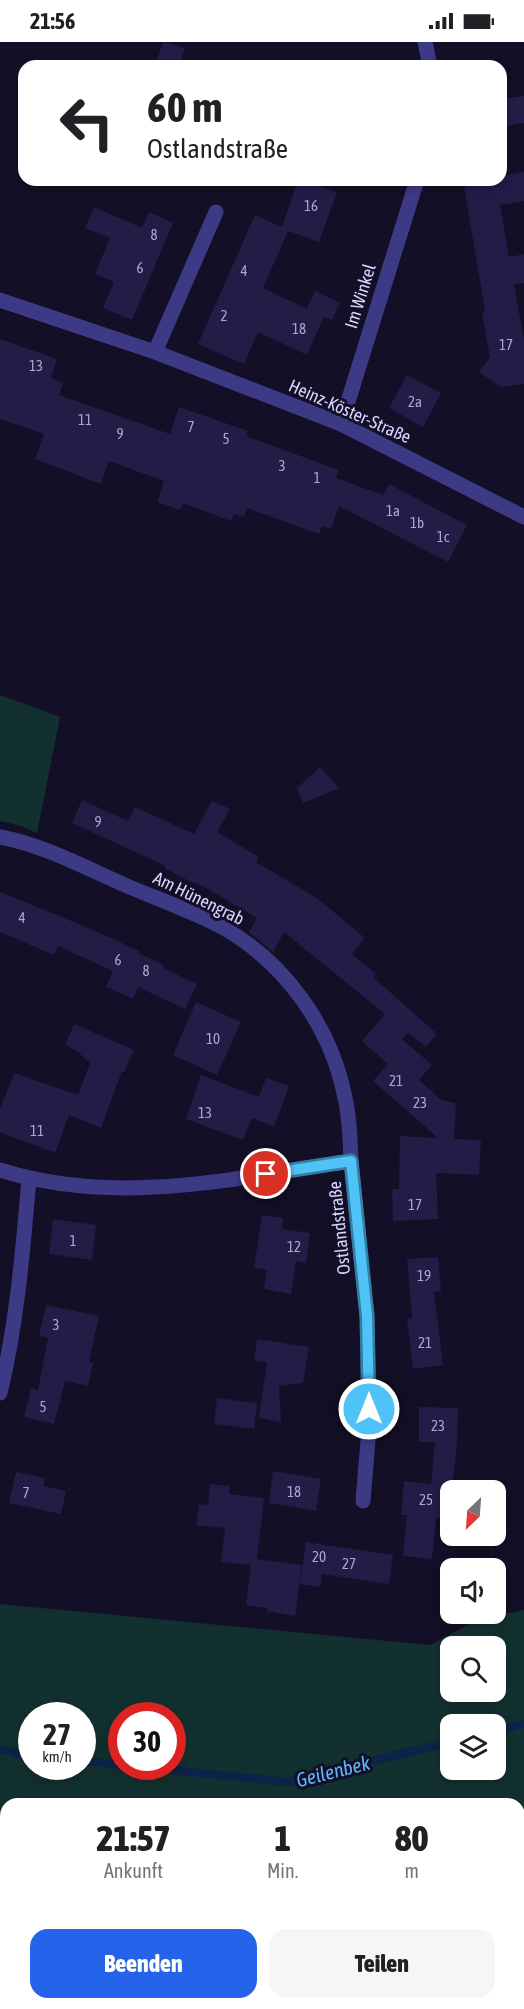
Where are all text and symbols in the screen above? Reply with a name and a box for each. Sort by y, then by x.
text: 21:56 [30,8,75,34]
text: 60 m [147,83,222,131]
icon: left [48,84,126,162]
text: Ostlandstraße [147,133,288,164]
house number: 16 [304,197,318,214]
house number: 8 [150,226,158,243]
house number: 6 [136,259,144,276]
street label: Im Winkel [340,261,380,331]
house number: 4 [240,262,248,279]
house number: 2 [220,307,228,324]
house number: 18 [292,320,306,337]
house number: 17 [499,336,513,353]
house number: 13 [29,357,43,374]
street label: Heinz-Köster-Straße [286,375,414,447]
house number: 2a [408,393,422,410]
house number: 11 [78,411,92,428]
house number: 7 [187,418,195,435]
house number: 9 [116,425,124,442]
house number: 5 [222,430,230,447]
house number: 3 [278,457,286,474]
house number: 1 [313,469,321,486]
house number: 1a [386,502,400,519]
house number: 1b [410,514,424,531]
house number: 1c [437,528,450,545]
house number: 9 [94,813,102,830]
street label: Am Hünengrab [150,867,248,929]
house number: 4 [18,909,26,926]
house number: 6 [114,951,122,968]
house number: 8 [142,962,150,979]
house number: 10 [206,1030,220,1047]
house number: 21 [389,1072,403,1089]
house number: 23 [413,1094,427,1111]
house number: 13 [198,1104,212,1121]
house number: 11 [30,1122,44,1139]
pin [240,1148,291,1199]
icon: arrive [249,1157,282,1190]
street label: Ostlandstraße [324,1180,354,1276]
house number: 17 [408,1196,422,1213]
house number: 1 [69,1232,77,1249]
house number: 12 [287,1238,301,1255]
house number: 19 [417,1267,431,1284]
house number: 3 [52,1316,60,1333]
house number: 21 [418,1334,432,1351]
position arrow [337,1377,401,1441]
house number: 5 [39,1398,47,1415]
house number: 23 [431,1417,445,1434]
north arrow [440,1480,506,1546]
map controls [440,1480,506,1780]
house number: 18 [287,1483,301,1500]
house number: 7 [22,1484,30,1501]
house number: 25 [419,1491,433,1508]
house number: 20 [312,1548,326,1565]
house number: 27 [342,1555,356,1572]
button: sound [440,1558,506,1624]
button: search [440,1636,506,1702]
speed limit sign: 30 [108,1702,186,1780]
button: layers [440,1714,506,1780]
text: 27 [43,1717,71,1751]
text: km/h [42,1748,72,1765]
water label: Geilenbek [294,1751,373,1791]
text: 21:57 [96,1817,171,1859]
text: 1 [274,1817,291,1859]
text: 80 [395,1817,429,1859]
text: Ankunft [104,1859,163,1882]
text: Min. [267,1859,298,1882]
text: m [404,1859,419,1882]
button: Beenden [30,1929,257,1998]
button: Teilen [269,1929,495,1998]

